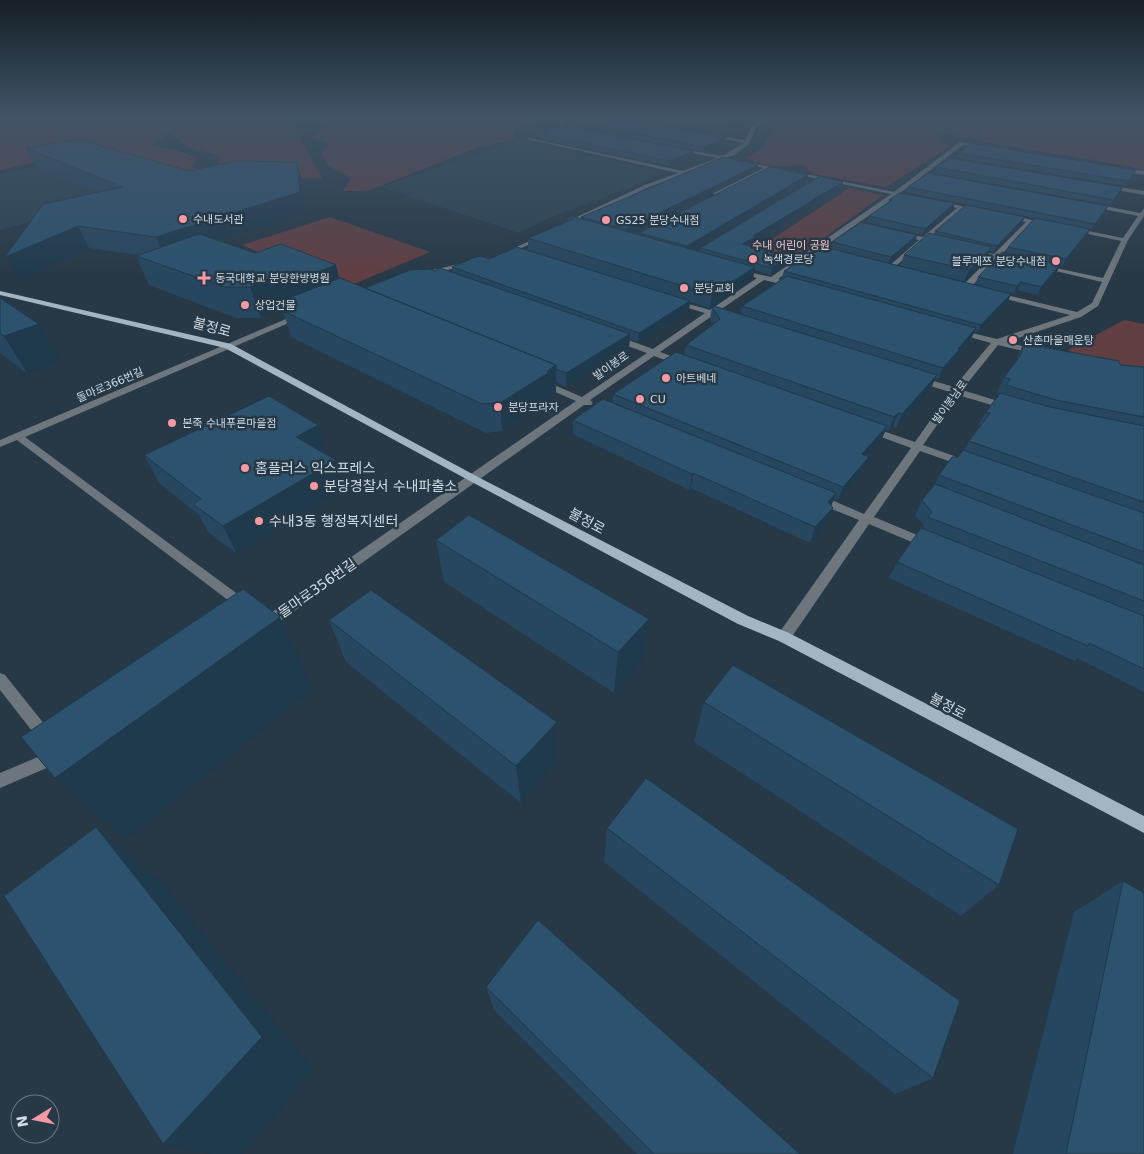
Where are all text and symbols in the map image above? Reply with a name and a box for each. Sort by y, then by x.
marker: 수내도서관 [177,213,189,225]
place label: 수내도서관 [193,213,244,226]
marker: GS25 분당수내점 [600,214,612,226]
place label: GS25 분당수내점 [616,214,700,227]
park label: 수내 어린이 공원 [752,239,830,252]
marker: 녹색경로당 [747,253,759,265]
place label: 녹색경로당 [763,253,814,266]
place label: 블루메쯔 분당수내점 [951,255,1046,268]
marker: 블루메쯔 분당수내점 [1050,255,1062,267]
marker: 동국대학교 분당한방병원 [197,271,211,285]
place label: 동국대학교 분당한방병원 [215,272,330,285]
marker: 분당교회 [678,282,690,294]
place label: 분당교회 [694,282,734,295]
marker: 상업건물 [239,299,251,311]
place label: 상업건물 [255,299,295,312]
street label: 불정로 [191,314,233,340]
marker: 산촌마을매운탕 [1007,334,1019,346]
place label: 산촌마을매운탕 [1023,334,1094,347]
street label: 발이봉로 [591,349,631,383]
street label: 돌마로366번길 [75,365,145,405]
marker: 아트베네 [660,372,672,384]
place label: 아트베네 [676,372,716,385]
street label: 발이봉남로 [930,378,970,426]
marker: CU [634,393,646,405]
place label: CU [650,393,666,406]
marker: 분당프라자 [492,401,504,413]
place label: 분당프라자 [508,401,559,414]
marker: 본죽 수내푸른마을점 [166,417,178,429]
place label: 본죽 수내푸른마을점 [182,417,277,430]
place label: 홈플러스 익스프레스 [255,460,375,476]
marker: 홈플러스 익스프레스 [239,462,251,474]
place label: 분당경찰서 수내파출소 [324,478,457,494]
marker: 분당경찰서 수내파출소 [308,480,320,492]
street label: 불정로 [566,505,608,537]
place label: 수내3동 행정복지센터 [269,513,398,529]
marker: 수내3동 행정복지센터 [253,515,265,527]
street label: 돌마로356번길 [275,555,359,621]
street label: 불정로 [927,690,969,722]
north arrow [10,1094,60,1144]
text: N [13,1114,31,1128]

